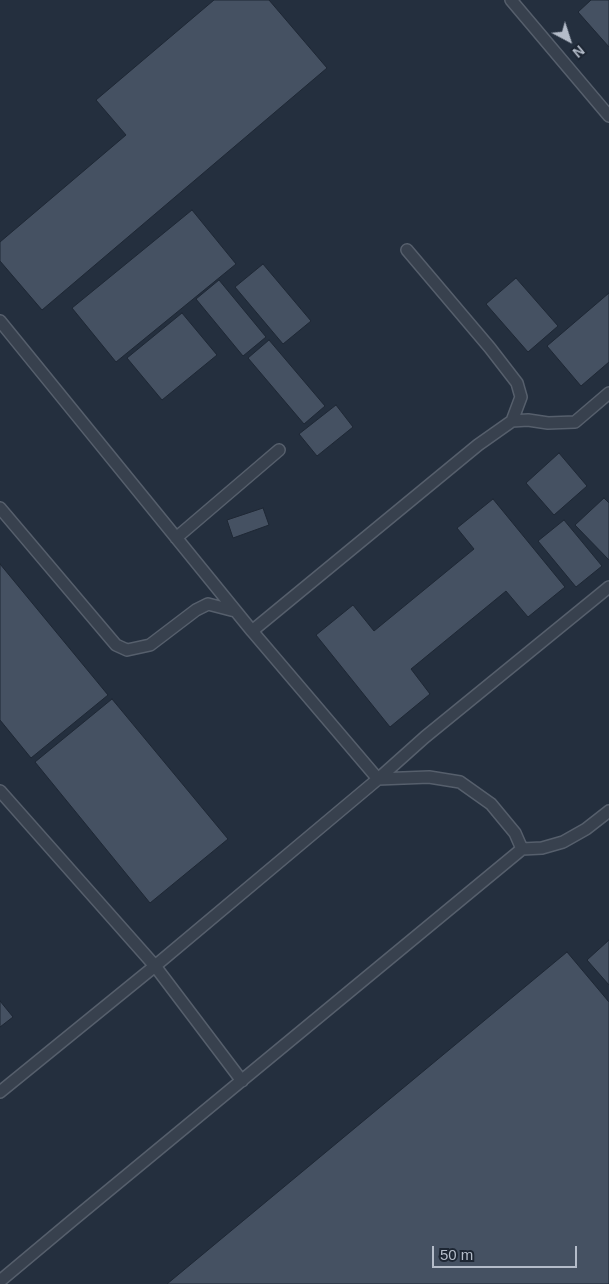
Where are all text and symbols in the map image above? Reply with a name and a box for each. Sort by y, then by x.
north arrow [544,15,594,65]
text: N [570,42,588,61]
scale bar [434,1236,579,1268]
text: 50 m [440,1246,473,1263]

